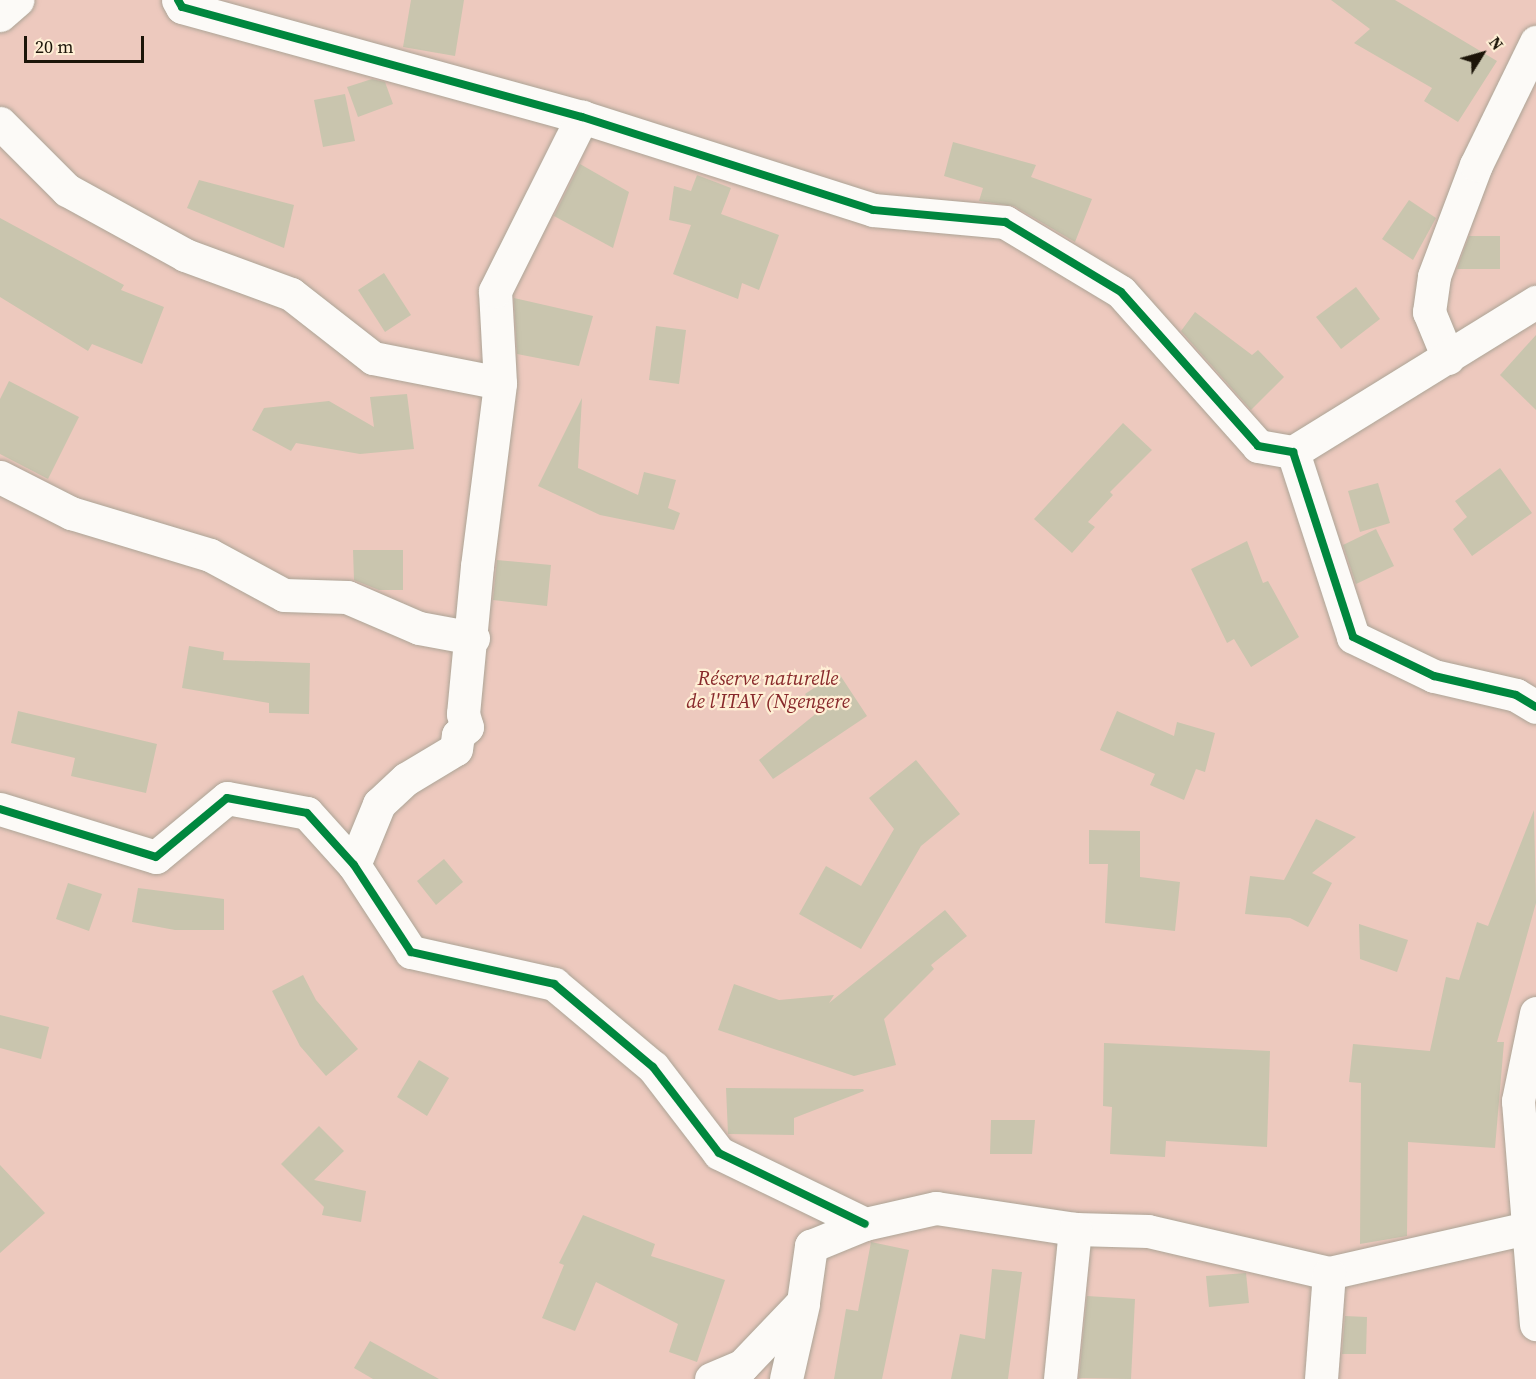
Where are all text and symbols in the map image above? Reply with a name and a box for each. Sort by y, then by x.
scale bar [27,24,147,62]
north arrow [1452,24,1512,84]
text: N [1484,32,1509,54]
text: 20 m [35,34,73,59]
park label: Réserve naturelle de l'ITAV (Ngengere [686,666,850,713]

